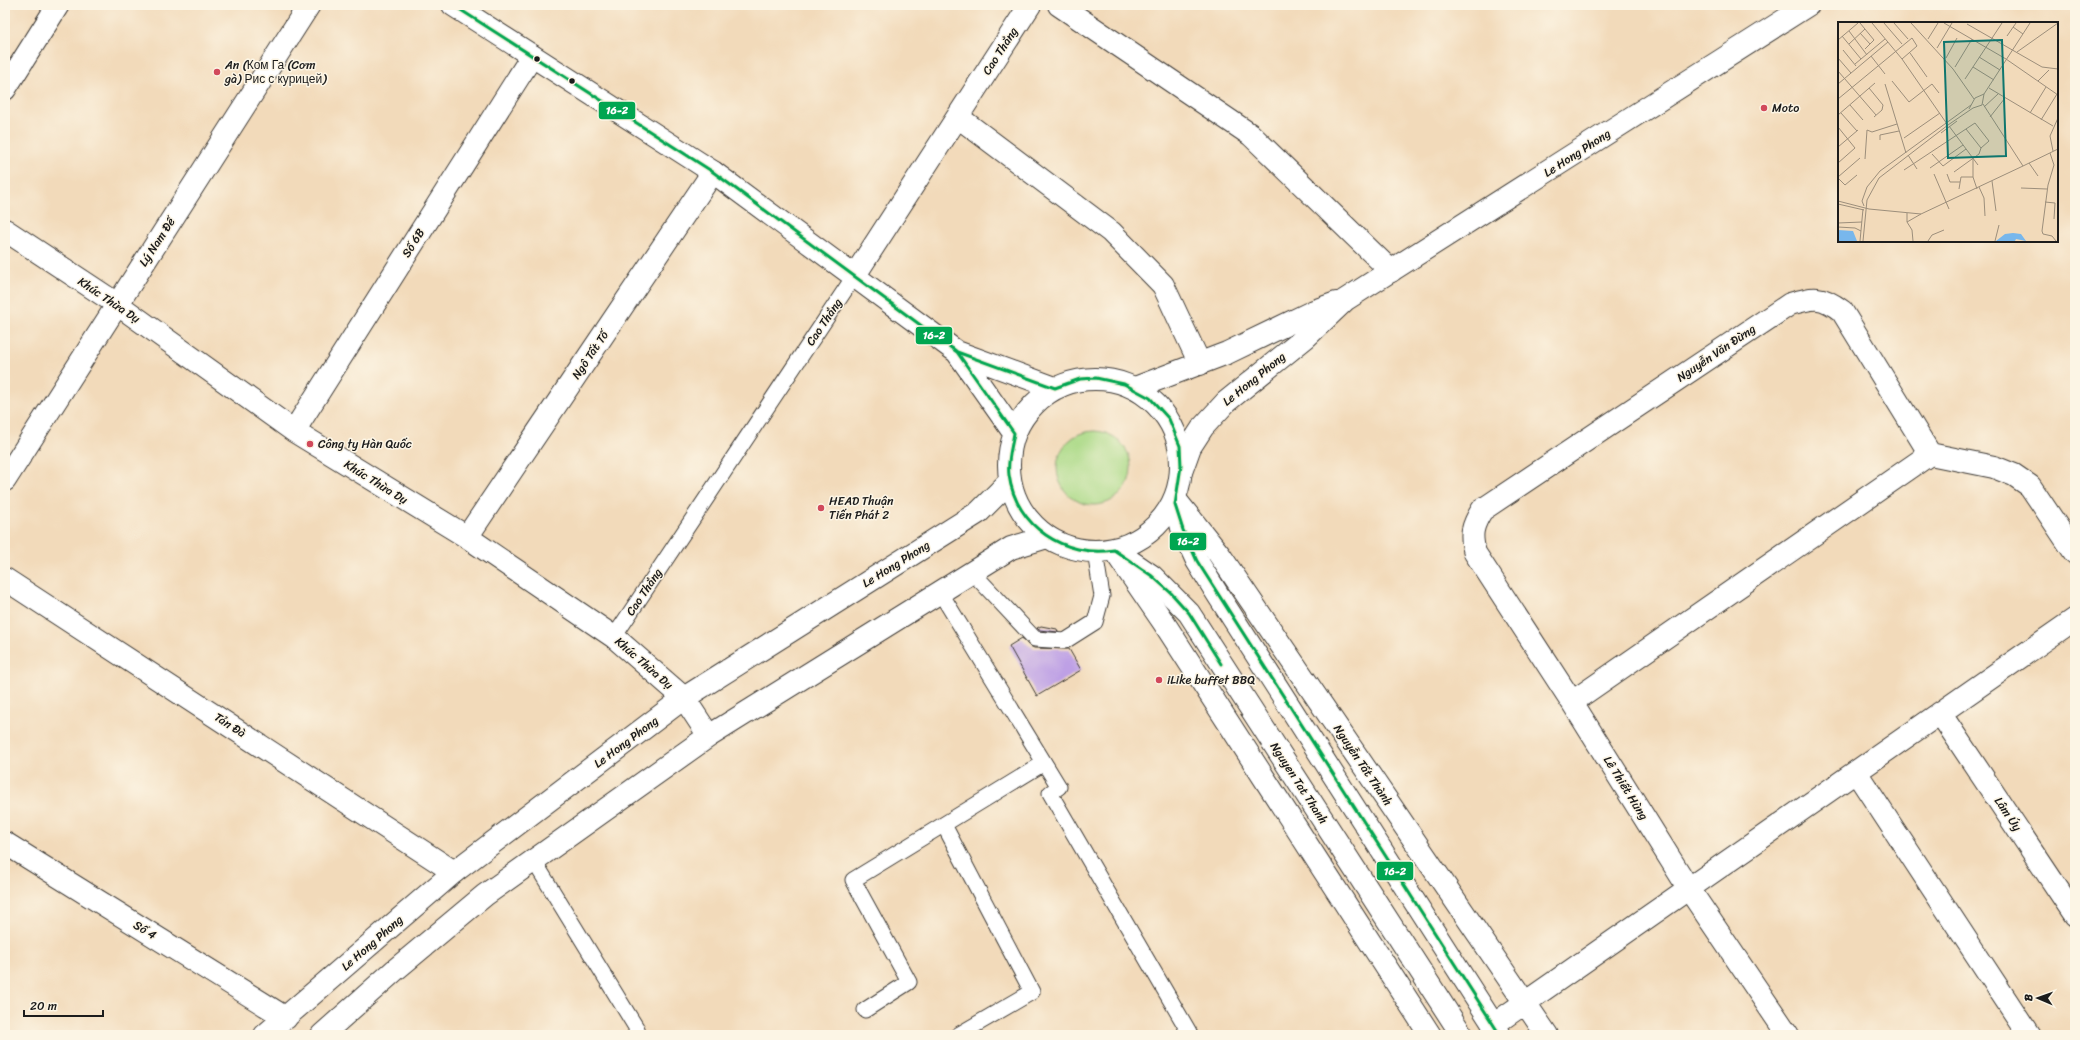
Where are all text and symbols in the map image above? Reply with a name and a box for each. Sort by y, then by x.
street label: Cao Thắng [976,22,1024,80]
inset map [1838,22,2058,242]
place label: An (Ком Га (Cơm gà) Рис с курицей) [224,54,327,90]
unlabelled marker [532,54,542,64]
marker: An (Ком Га (Cơm gà) Рис с курицей) [212,67,222,77]
unlabelled marker [567,76,577,86]
place label: Moto [1772,97,1799,119]
line badge: 16-2 [598,101,636,120]
text: 16-2 [606,101,629,120]
marker: Moto [1759,103,1769,113]
street label: Le Hong Phong [1539,123,1615,183]
street label: Lý Nam Đế [133,211,182,271]
street label: Số 6B [395,224,431,262]
street label: Khúc Thừa Dụ [73,271,145,330]
street label: Cao Thắng [800,293,848,351]
street label: Nguyễn Văn Đừng [1672,318,1760,388]
street label: Ngô Tất Tố [566,324,616,384]
line badge: 16-2 [915,326,953,345]
text: 16-2 [923,326,946,345]
street label: Le Hong Phong [1217,346,1291,412]
place label: Công ty Hàn Quốc [318,433,412,455]
marker: Công ty Hàn Quốc [305,439,315,449]
street label: Khúc Thừa Dụ [340,454,413,511]
place label: HEAD Thuận Tiến Phát 2 [829,490,894,526]
marker: HEAD Thuận Tiến Phát 2 [816,503,826,513]
line badge: 16-2 [1169,532,1207,551]
text: 16-2 [1177,532,1200,551]
street label: Le Hong Phong [858,534,934,594]
street label: Cao Thắng [620,563,668,621]
street label: Khúc Thừa Dụ [610,631,679,695]
place label: iLike buffet BBQ [1167,669,1255,691]
marker: iLike buffet BBQ [1154,675,1164,685]
street label: Tản Đà [210,706,250,744]
street label: Le Hong Phong [589,710,663,774]
street label: Nguyễn Tất Thành [1327,720,1399,810]
street label: Nguyen Tat Thanh [1264,737,1334,829]
street label: Lê Thiết Hùng [1597,751,1655,825]
street label: Lâm Úy [1988,792,2028,837]
line badge: 16-2 [1376,861,1414,881]
text: 16-2 [1384,862,1407,881]
street label: Le Hong Phong [336,910,408,976]
street label: Số 4 [129,914,162,946]
north arrow [2018,978,2058,1018]
scale bar [24,992,103,1018]
text: B [2019,994,2038,1001]
text: 20 m [30,995,57,1017]

